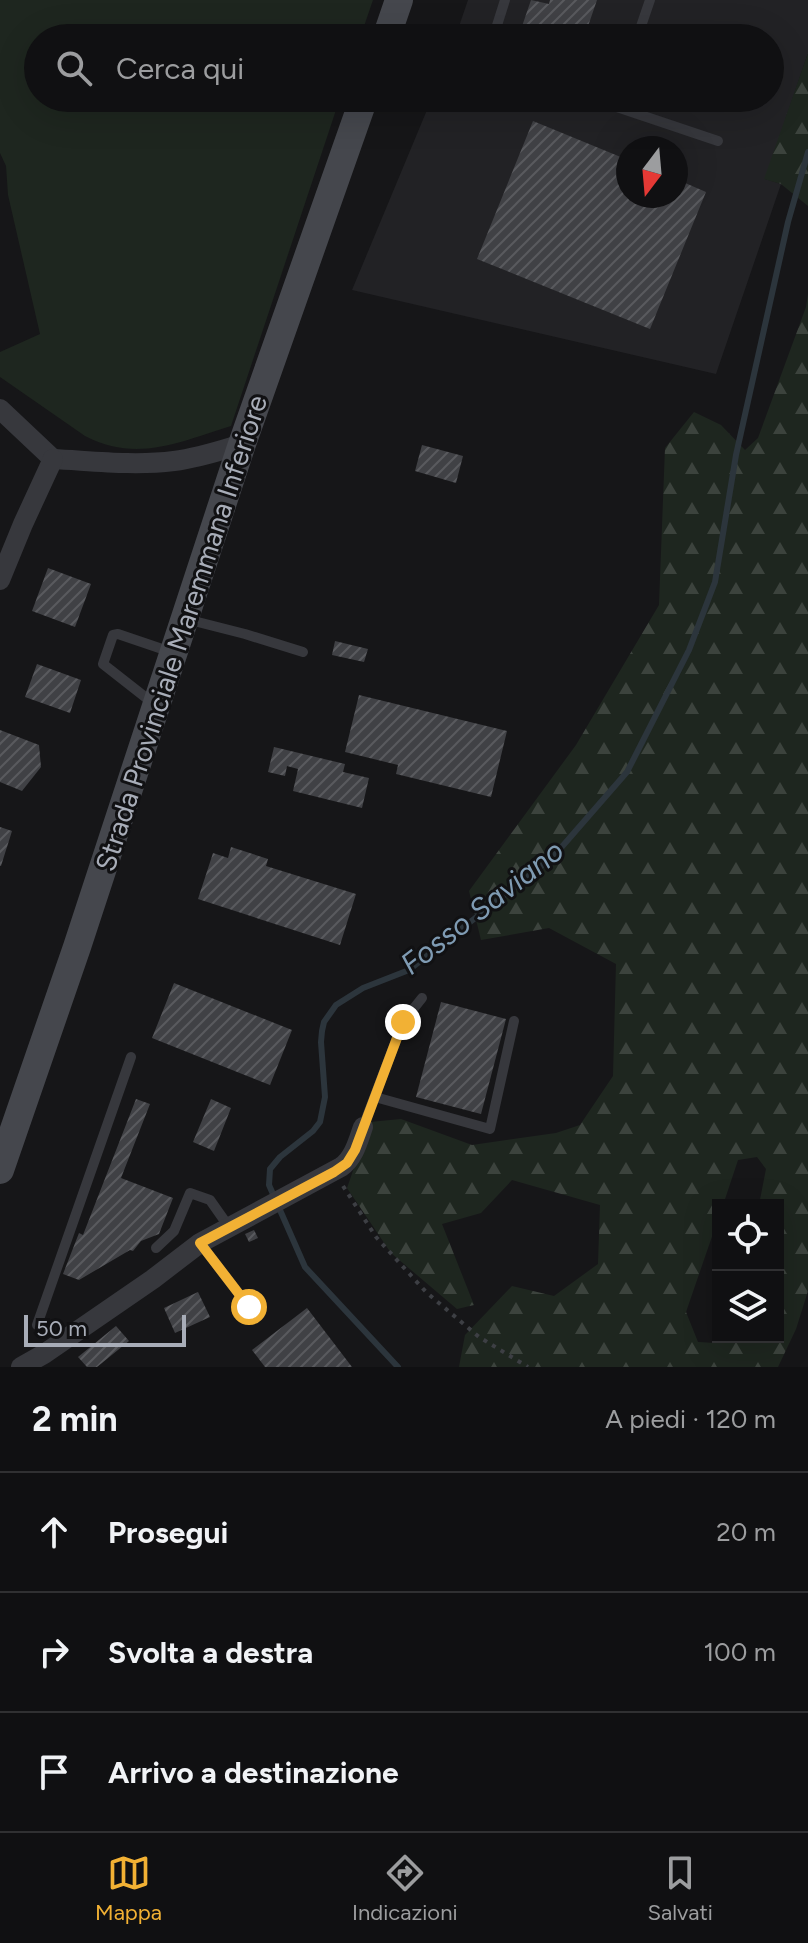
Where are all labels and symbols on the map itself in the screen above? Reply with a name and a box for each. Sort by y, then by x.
north arrow [616,136,688,208]
street label: Strada Provinciale Maremmana Inferiore [88,391,274,875]
water label: Fosso Saviano [393,832,571,982]
route end [385,1004,421,1040]
route start [231,1289,267,1325]
scale bar [24,1311,186,1347]

